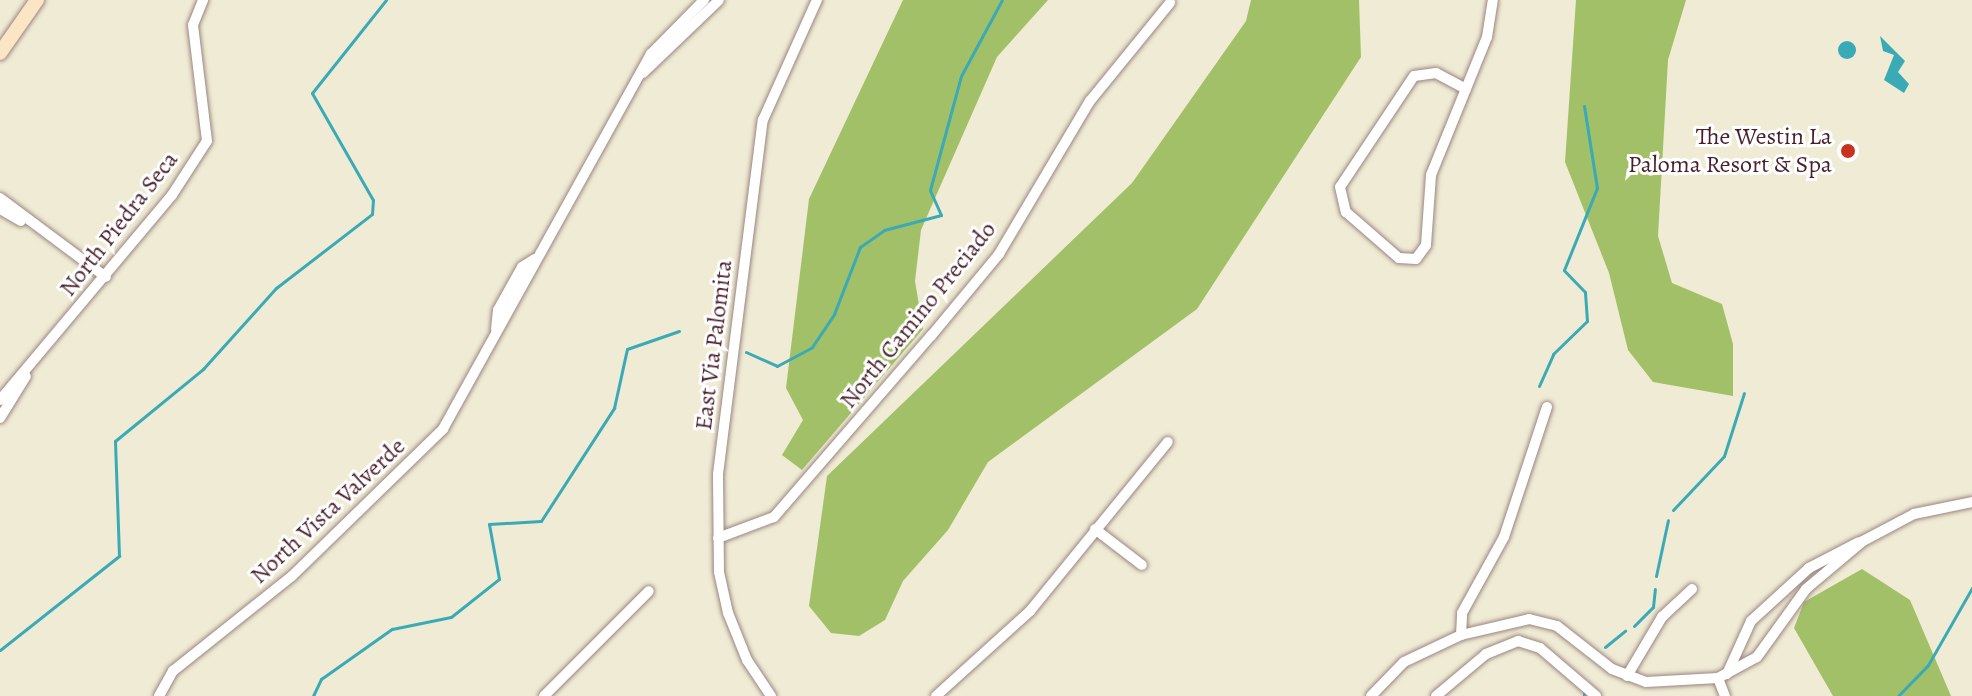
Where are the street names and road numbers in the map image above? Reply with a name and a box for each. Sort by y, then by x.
street label: North Piedra Seca [54,146,184,302]
street label: North Camino Preciado [834,216,1002,414]
street label: East Via Palomita [689,258,739,432]
street label: North Vista Valverde [245,432,411,590]

